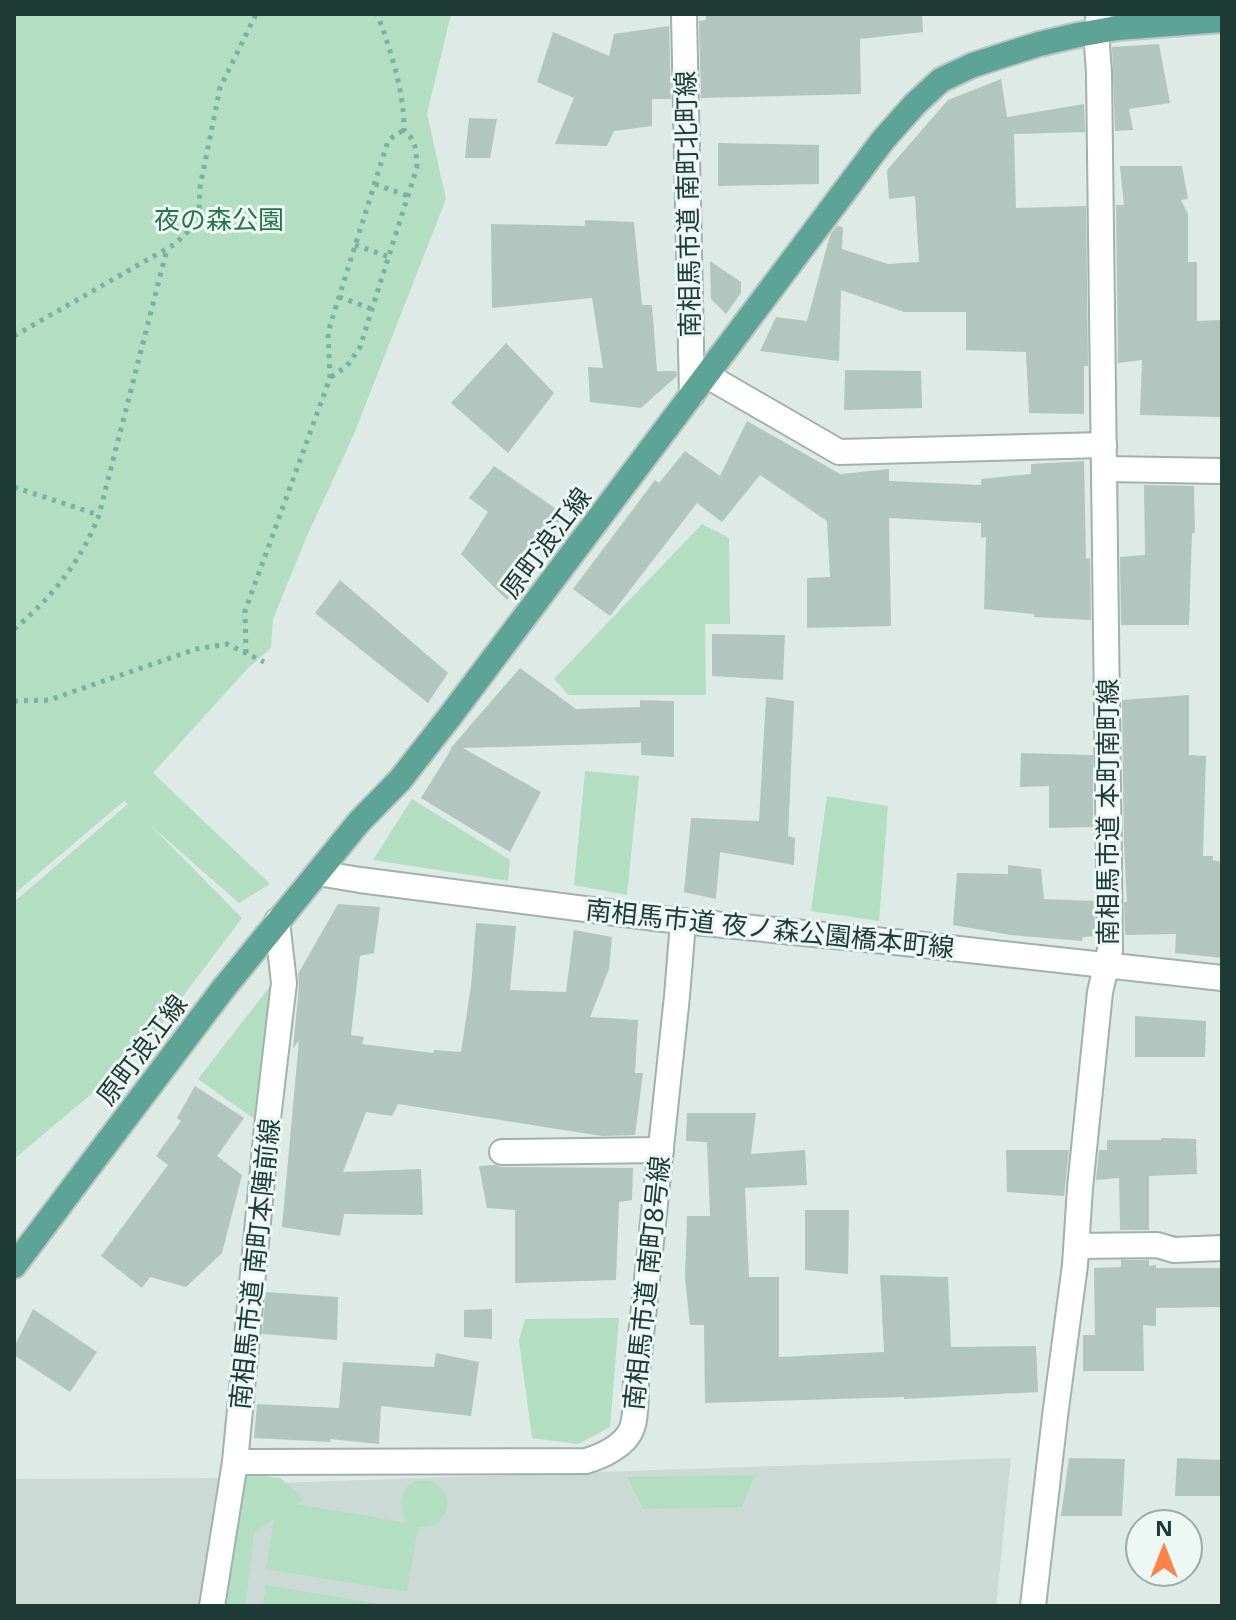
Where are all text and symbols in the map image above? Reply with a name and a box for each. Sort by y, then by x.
street label: 南相馬市道 南町北町線 [667,70,707,338]
park label: 夜の森公園 [154,201,284,237]
street label: 原町浪江線 [492,480,599,605]
street label: 南相馬市道 本町南町線 [1089,679,1125,945]
street label: 南相馬市道 夜ノ森公園橋本町線 [584,891,956,965]
street label: 原町浪江線 [88,987,195,1112]
street label: 南相馬市道 南町本陣前線 [221,1116,287,1411]
street label: 南相馬市道 南町8号線 [615,1154,677,1412]
north arrow [1124,1508,1204,1588]
text: N [1155,1512,1173,1542]

